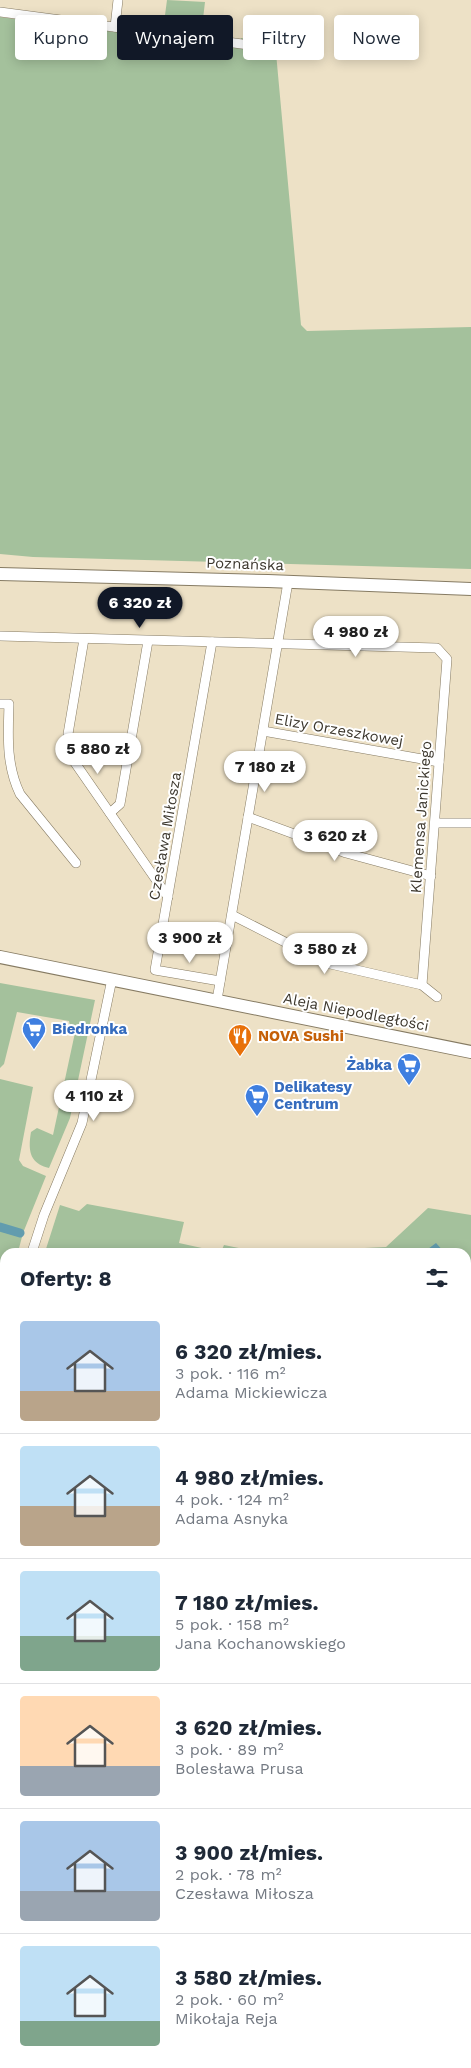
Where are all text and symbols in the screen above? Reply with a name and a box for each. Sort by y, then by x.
chip: Kupno [15,15,107,60]
chip: Wynajem [117,15,233,60]
chip: Filtry [243,15,324,60]
chip: Nowe [334,15,419,60]
street label: Poznańska [206,554,285,574]
pin: 6 320 zł [88,586,192,629]
text: 6 320 zł [109,593,172,612]
pin: 4 980 zł [304,616,408,658]
text: 4 980 zł [324,622,388,641]
street label: Elizy Orzeszkowej [273,710,405,750]
pin: 5 880 zł [46,732,150,775]
text: 5 880 zł [66,739,130,758]
street label: Klemensa Janickiego [407,740,435,894]
pin: 7 180 zł [213,750,317,793]
text: 7 180 zł [235,757,295,776]
street label: Czesława Miłosza [145,770,185,902]
pin: 3 620 zł [283,820,387,862]
text: 3 620 zł [304,826,367,845]
pin: 3 900 zł [138,922,242,964]
text: 3 900 zł [158,928,222,947]
pin: 3 580 zł [273,932,377,975]
text: 3 580 zł [294,939,356,958]
street label: Aleja Niepodległości [282,989,430,1035]
supermarket icon: Biedronka [21,1016,47,1050]
place label: Biedronka [52,1020,128,1038]
restaurant icon: NOVA Sushi [227,1023,253,1057]
place label: NOVA Sushi [258,1027,344,1045]
supermarket icon: Żabka [396,1052,422,1086]
place label: Żabka [346,1056,392,1074]
place label: Delikatesy Centrum [274,1078,352,1113]
pin: 4 110 zł [42,1080,146,1122]
supermarket icon: Delikatesy Centrum [244,1083,270,1117]
text: 4 110 zł [65,1086,123,1105]
icon: filters [423,1264,451,1292]
text: Oferty: 8 [20,1266,112,1291]
text: 6 320 zł/mies. [175,1339,322,1364]
icon: home [60,1341,120,1401]
text: 3 pok. · 116 m² [175,1364,286,1383]
text: Adama Mickiewicza [175,1383,327,1402]
text: 4 980 zł/mies. [175,1465,324,1490]
icon: home [60,1466,120,1526]
text: 4 pok. · 124 m² [175,1490,289,1509]
text: Adama Asnyka [175,1509,288,1528]
text: 7 180 zł/mies. [175,1590,319,1615]
icon: home [60,1591,120,1651]
text: 5 pok. · 158 m² [175,1615,289,1634]
text: Jana Kochanowskiego [175,1634,346,1653]
text: 3 620 zł/mies. [175,1715,322,1740]
icon: home [60,1716,120,1776]
text: 3 pok. · 89 m² [175,1740,284,1759]
text: Bolesława Prusa [175,1759,303,1778]
text: 3 900 zł/mies. [175,1840,323,1865]
icon: home [60,1841,120,1901]
text: 2 pok. · 78 m² [175,1865,282,1884]
text: Czesława Miłosza [175,1884,314,1903]
text: 3 580 zł/mies. [175,1965,322,1990]
icon: home [60,1966,120,2026]
text: 2 pok. · 60 m² [175,1990,284,2009]
text: Mikołaja Reja [175,2009,278,2028]

